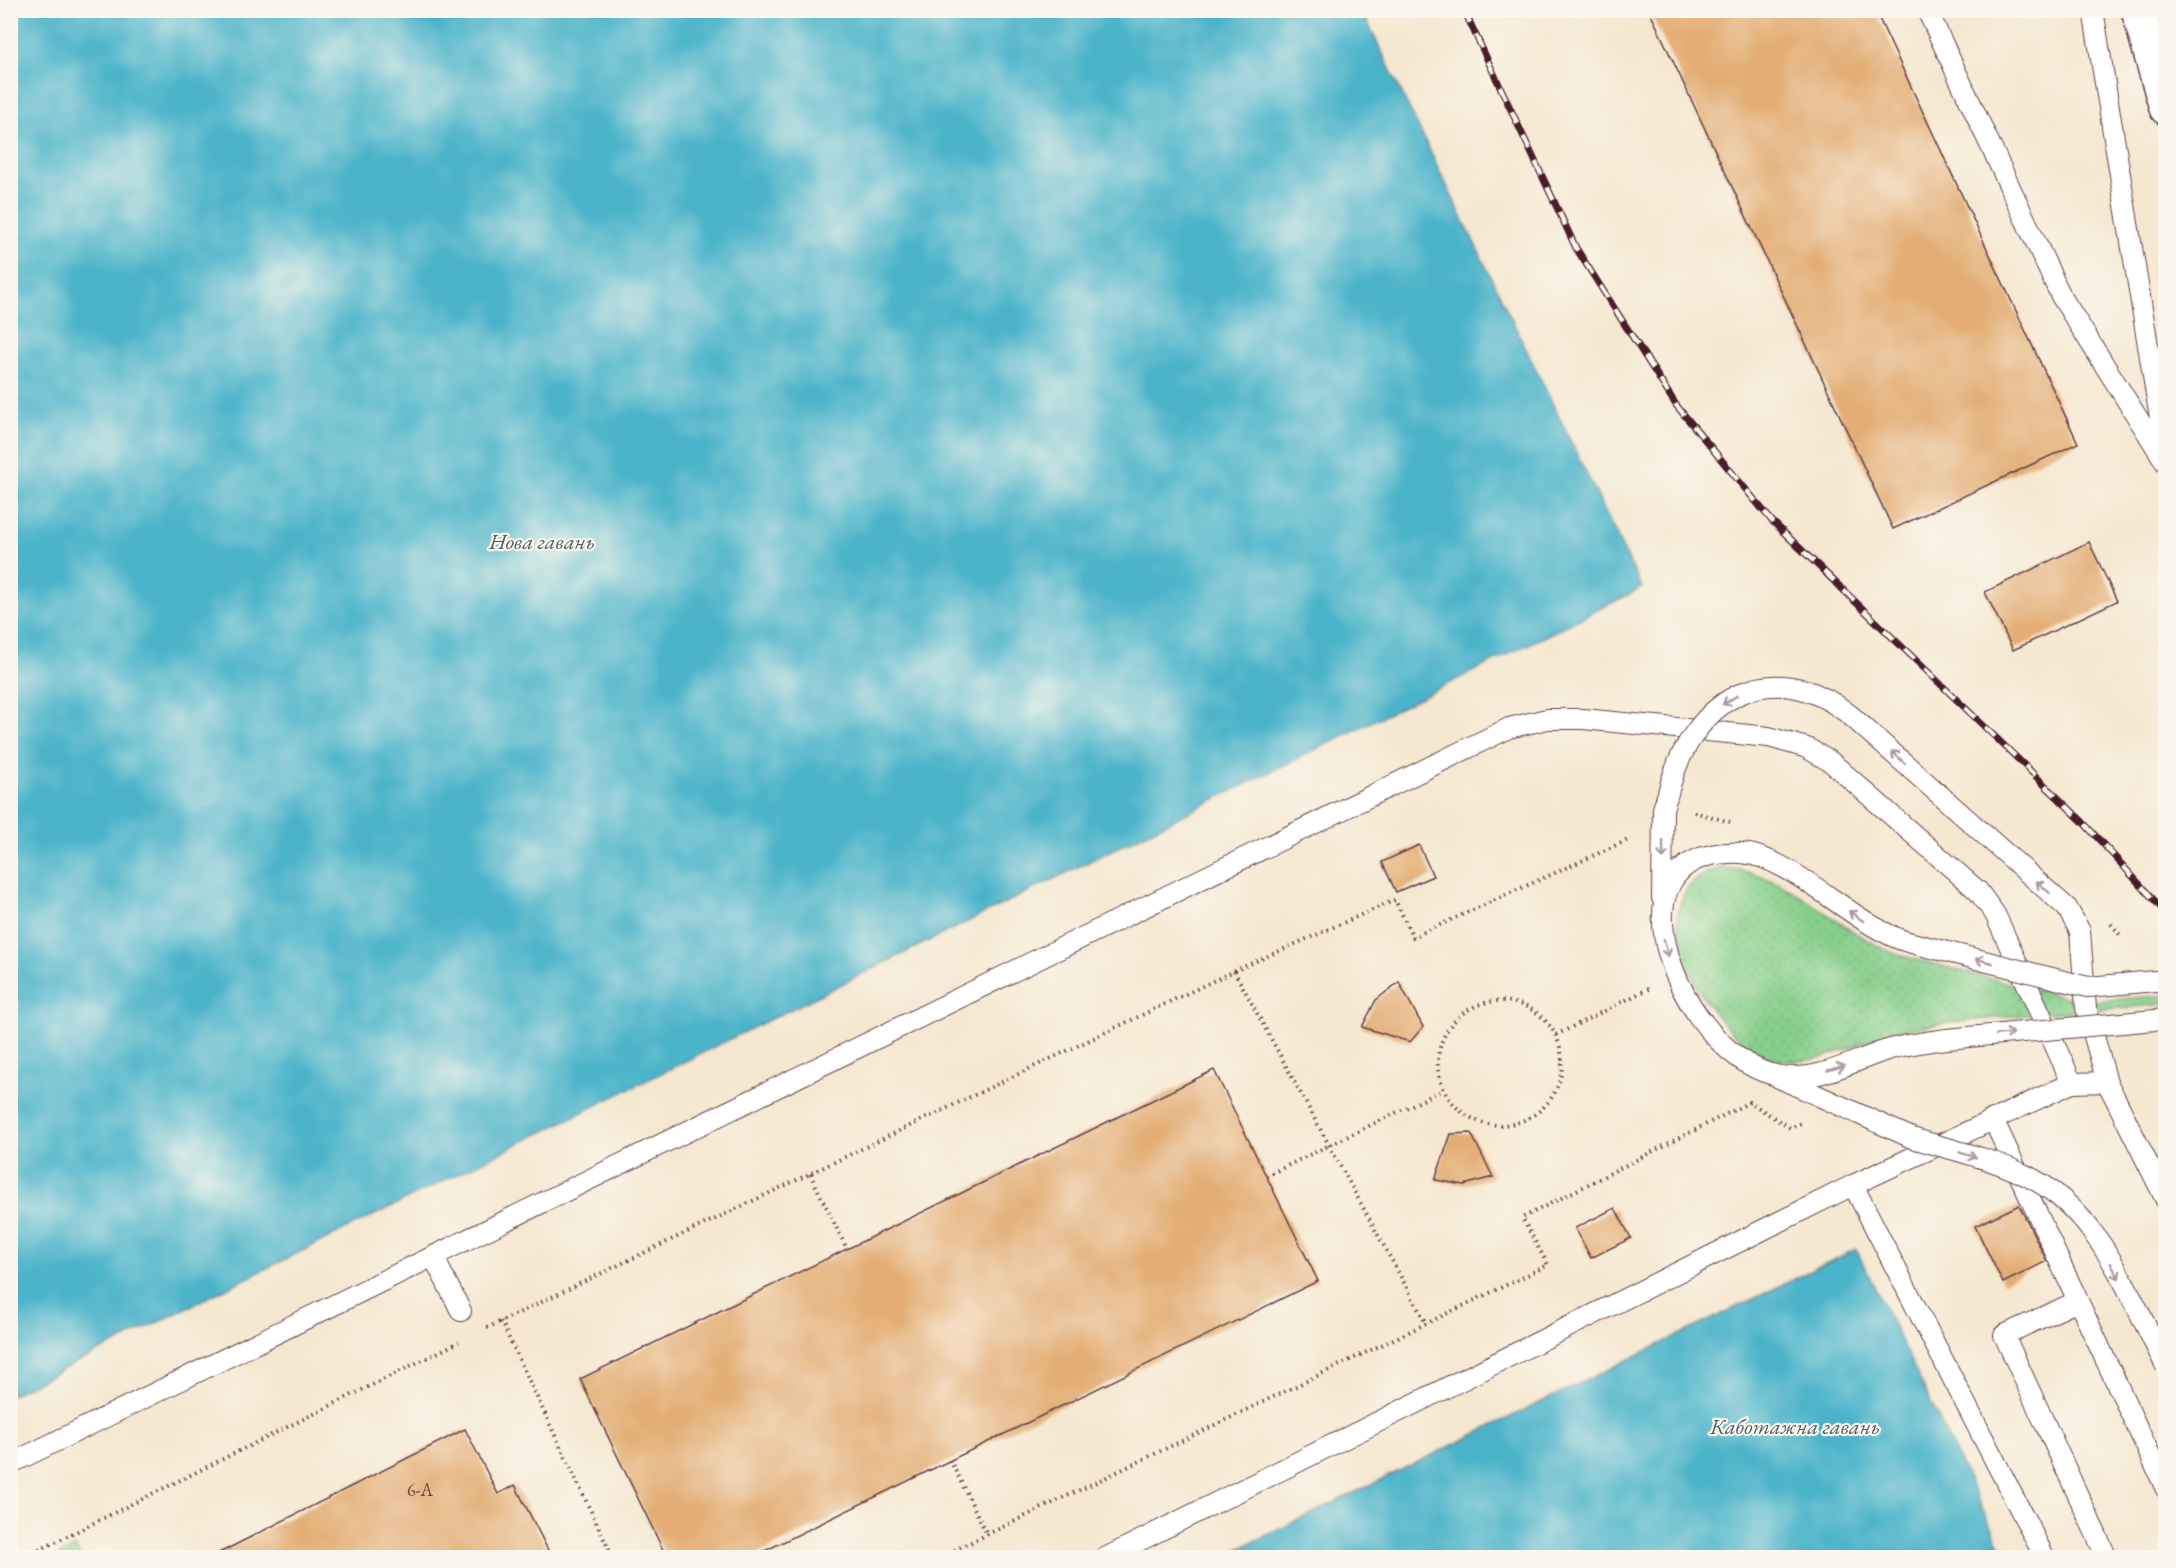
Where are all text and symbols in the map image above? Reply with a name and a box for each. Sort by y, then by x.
water label: Нова гавань [488,527,595,556]
one-way arrow [1722,695,1739,707]
one-way arrow [1891,750,1906,764]
one-way arrow [1657,840,1669,860]
one-way arrow [2036,880,2051,894]
one-way arrow [1848,910,1865,922]
one-way arrow [1661,938,1673,957]
one-way arrow [1975,955,1994,967]
one-way arrow [1994,1028,2014,1039]
one-way arrow [1826,1062,1845,1073]
one-way arrow [1958,1150,1977,1161]
one-way arrow [2110,1261,2121,1279]
water label: Каботажна гавань [1709,1412,1880,1441]
house number: 6-А [407,1478,434,1501]

